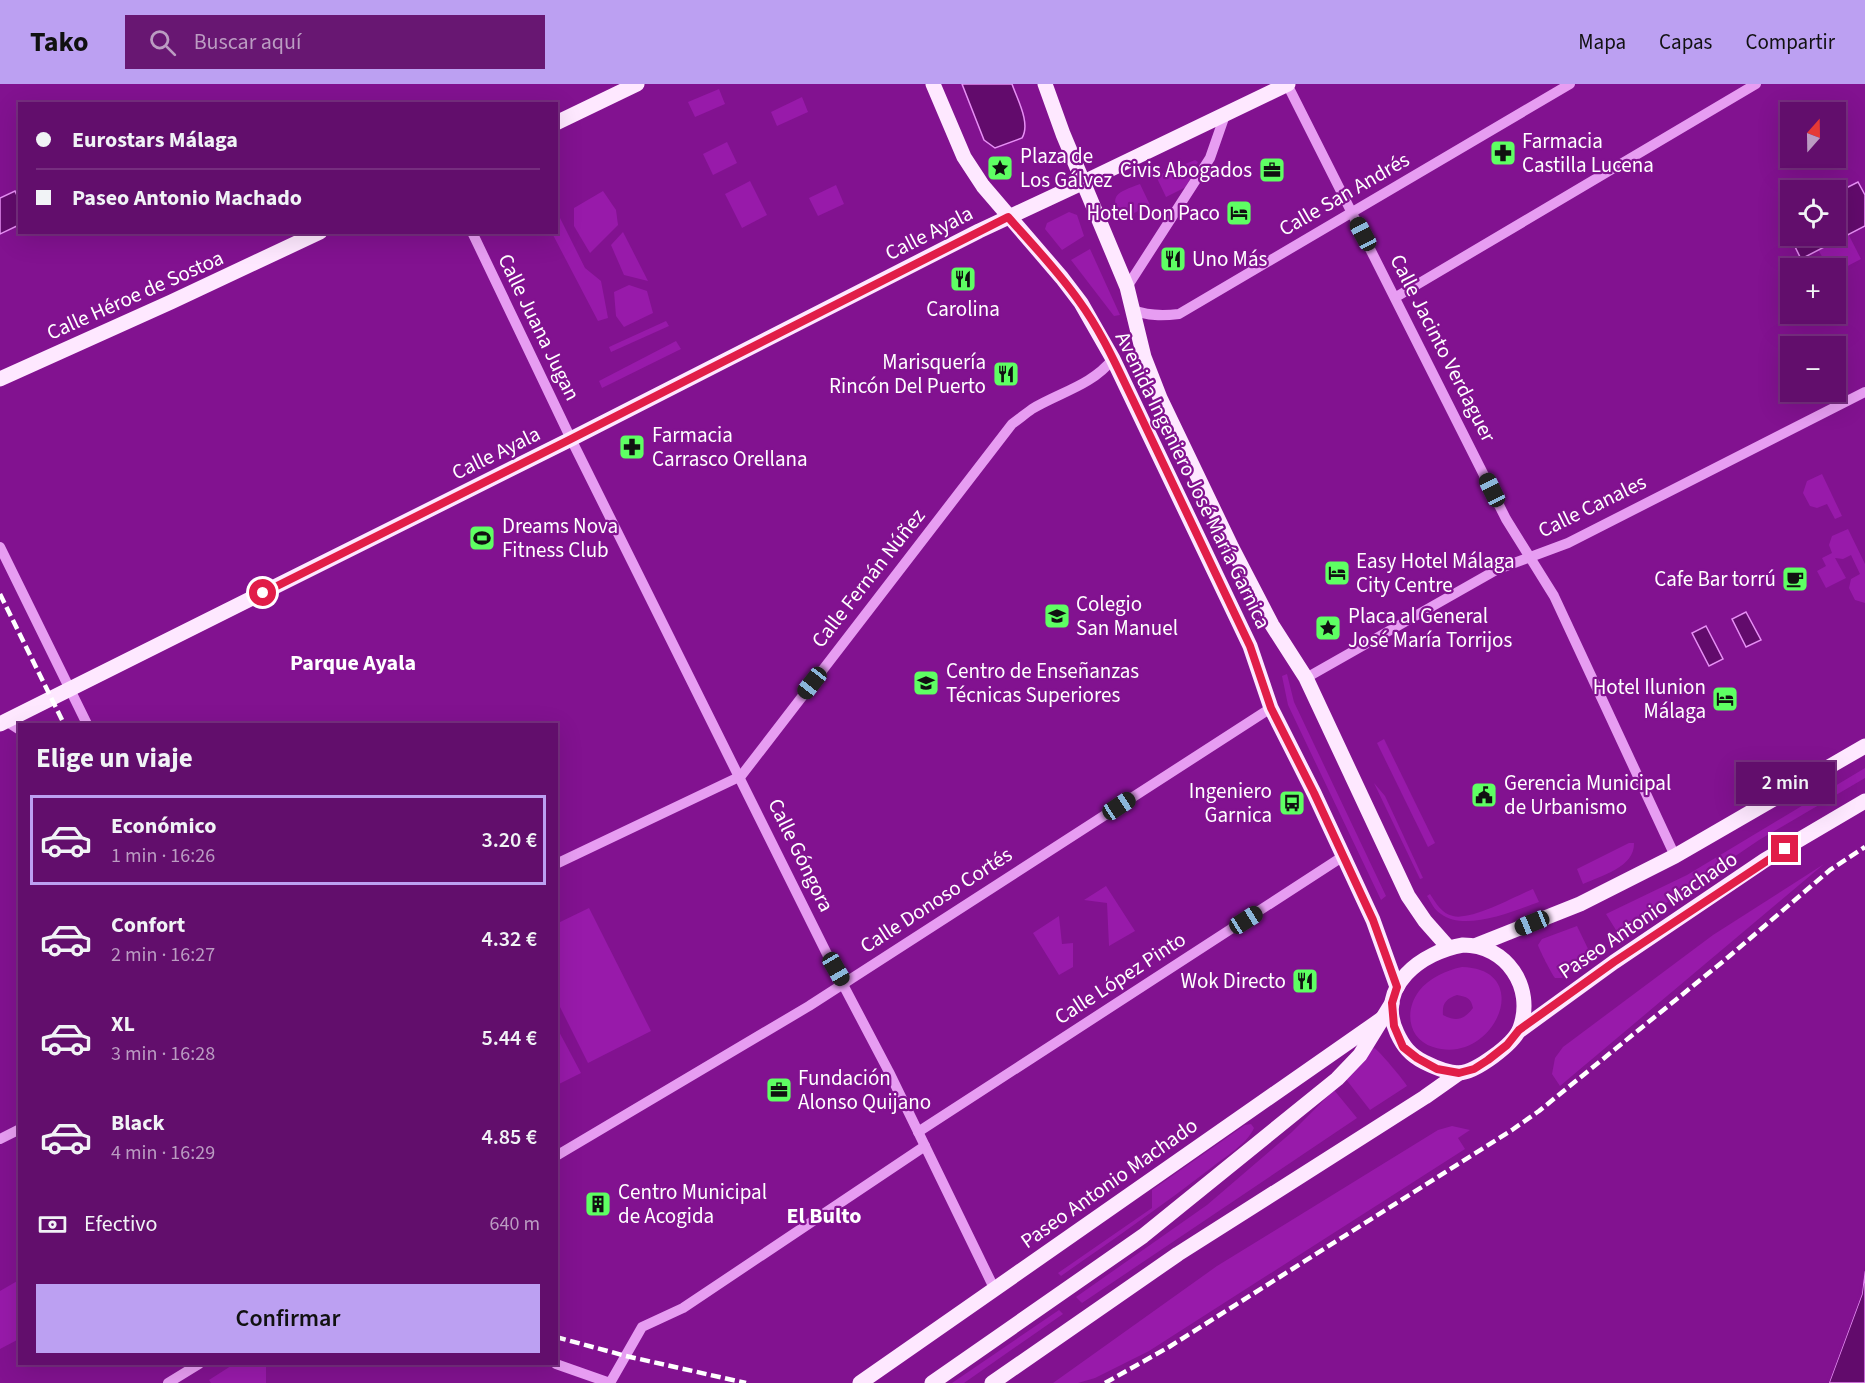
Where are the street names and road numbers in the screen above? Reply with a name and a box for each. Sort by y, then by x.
street label: Calle San Andrés [1273,144,1415,244]
street label: Calle Ayala [880,198,978,268]
street label: Calle Héroe de Sostoa [42,242,228,348]
street label: Calle Juana Jugan [490,248,588,406]
street label: Calle Jacinto Verdaguer [1383,249,1504,448]
street label: Avenida Ingeniero José María Garnica [1108,326,1278,634]
street label: Calle Ayala [447,419,545,487]
street label: Calle Canales [1533,467,1651,545]
street label: Calle Fernán Núñez [804,502,932,654]
street label: Calle Góngora [761,793,841,917]
street label: Calle Donoso Cortés [854,839,1018,961]
street label: Paseo Antonio Machado [1552,844,1744,986]
street label: Calle López Pinto [1048,924,1192,1032]
street label: Paseo Antonio Machado [1014,1110,1204,1256]

